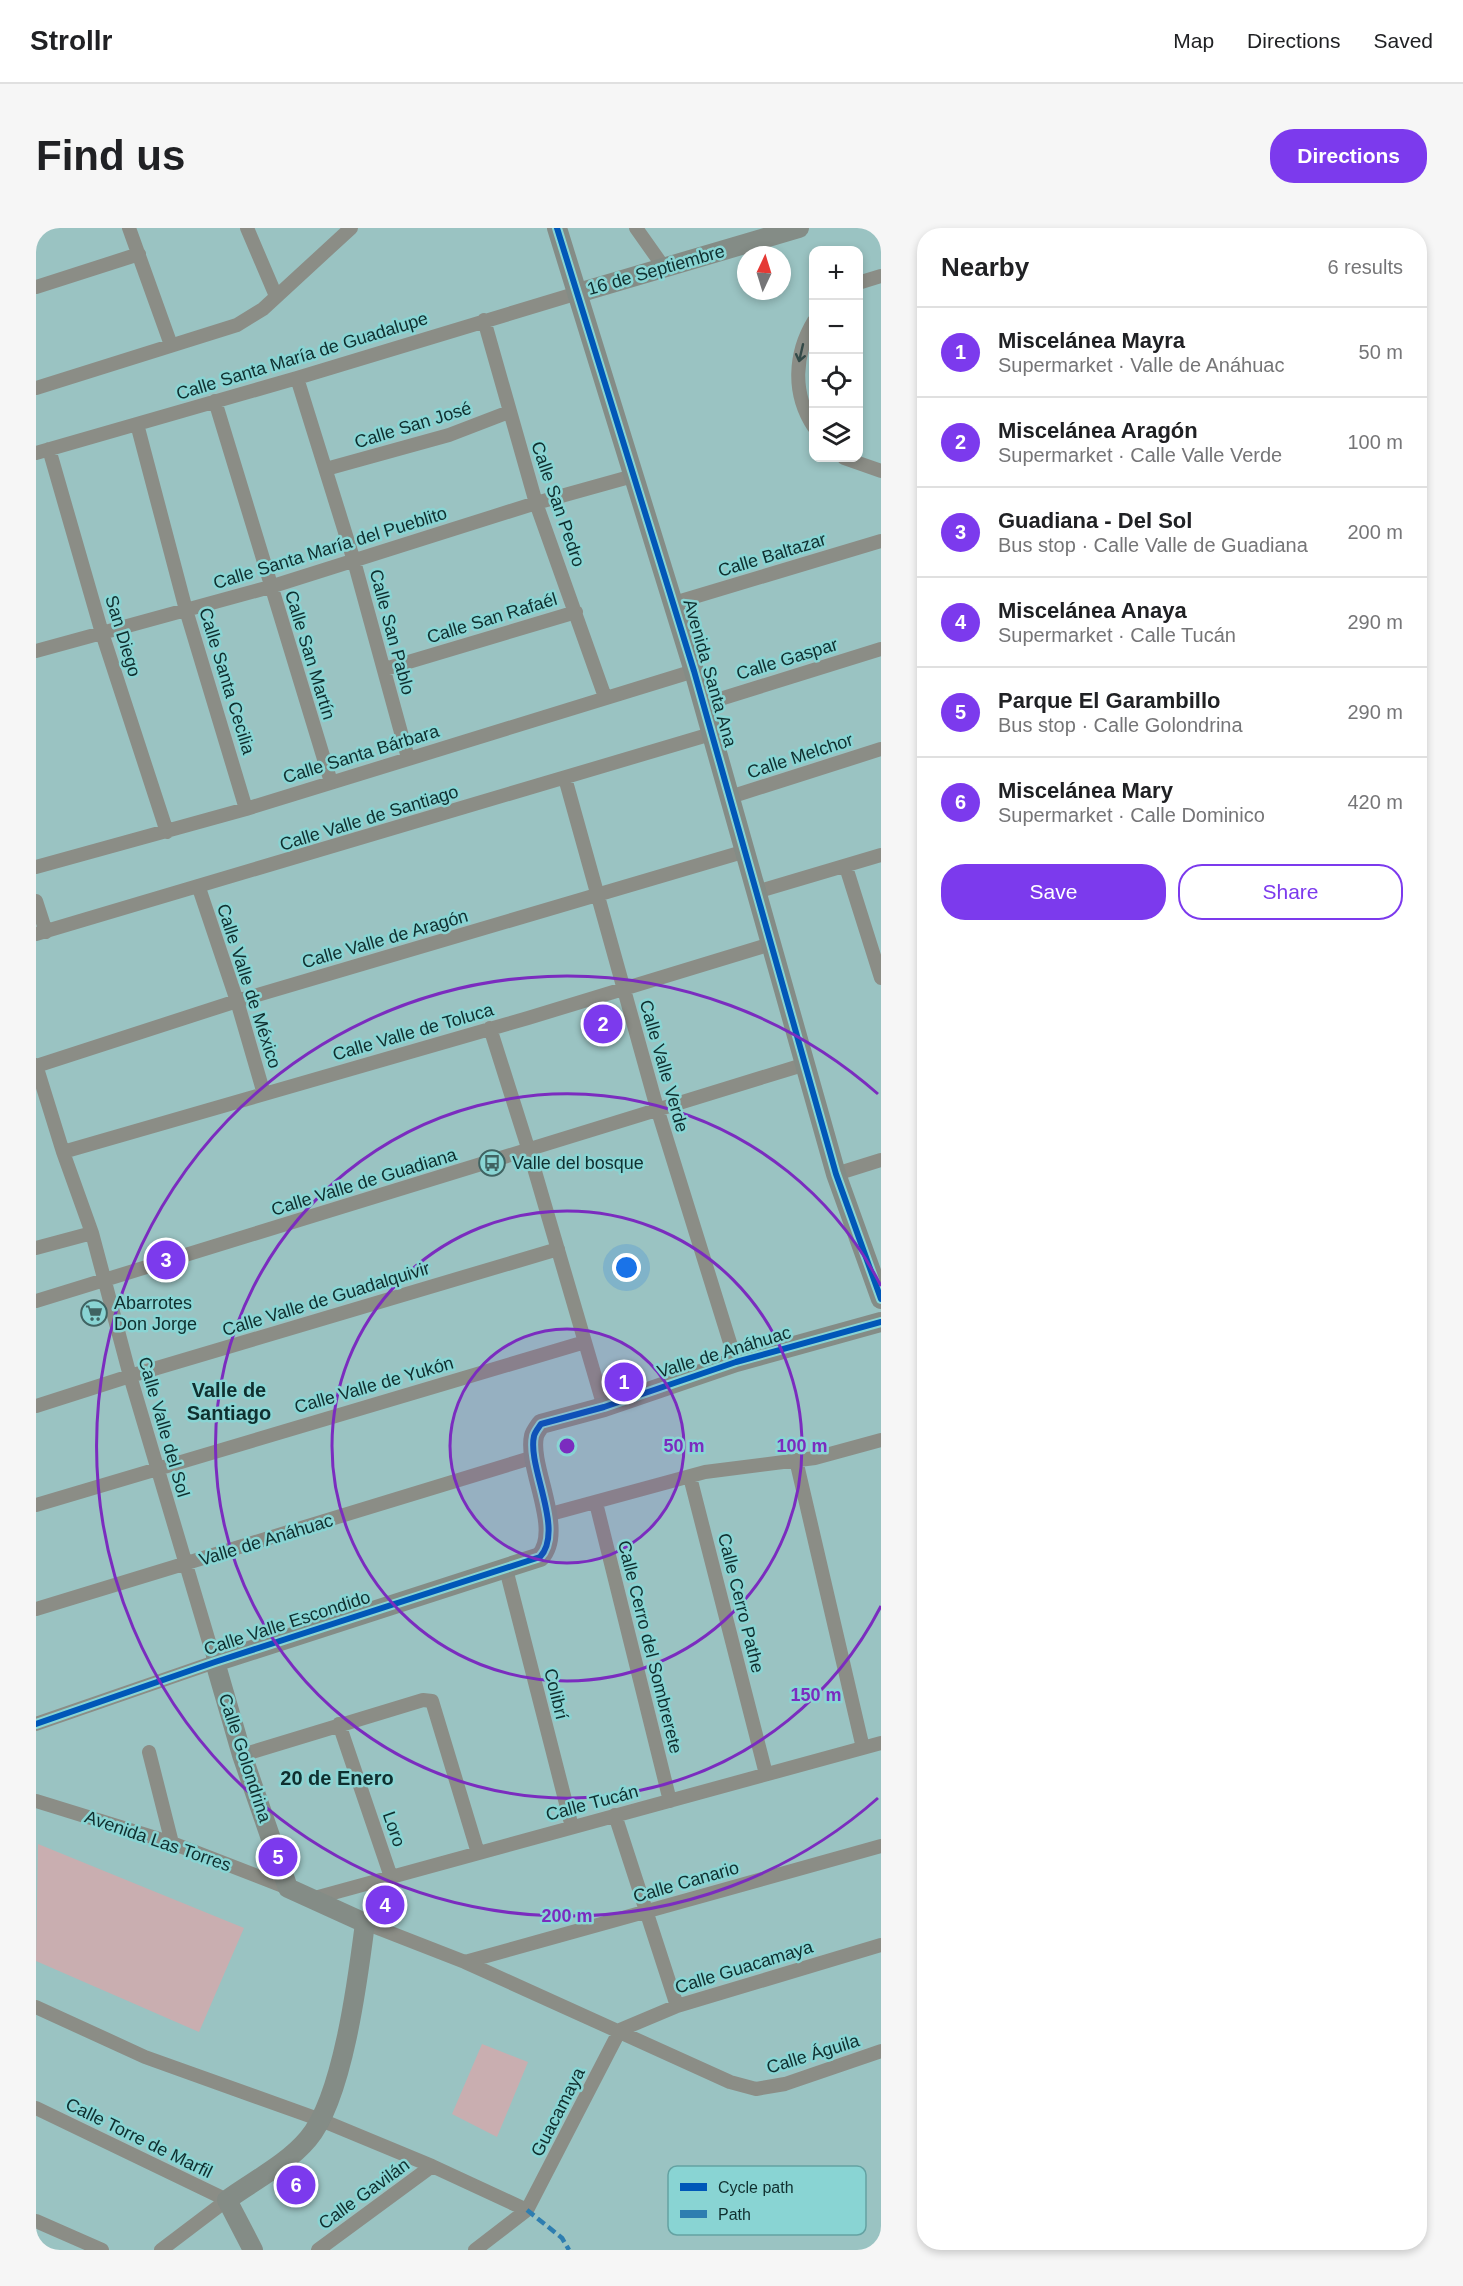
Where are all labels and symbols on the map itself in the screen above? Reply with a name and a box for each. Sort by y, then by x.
street label: 16 de Septiembre [585,241,727,299]
north arrow [737,246,791,300]
street label: Calle Santa María de Guadalupe [174,308,430,404]
one-way arrow [795,342,806,362]
street label: Calle San José [352,398,474,452]
street label: Calle San Pedro [527,439,589,569]
street label: Calle Santa María del Pueblito [211,503,449,593]
street label: Calle Baltazar [715,529,829,581]
street label: Calle San Pablo [366,567,418,697]
street label: Calle San Martín [281,588,339,722]
street label: Calle San Rafaél [424,589,560,647]
street label: San Diego [101,593,145,679]
street label: Avenida Santa Ana [679,597,741,750]
street label: Calle Santa Cecilia [195,605,259,758]
street label: Calle Gaspar [734,634,840,684]
street label: Calle Santa Bárbara [281,720,442,787]
street label: Calle Melchor [745,729,855,783]
street label: Calle Valle de Santiago [277,781,461,855]
street label: Calle Valle de México [213,901,285,1071]
street label: Calle Valle de Aragón [300,906,470,972]
street label: Calle Valle Verde [636,998,692,1134]
street label: Calle Valle de Toluca [330,999,497,1065]
pin: 2 [584,1002,622,1046]
street label: Calle Valle de Guadiana [269,1144,460,1220]
bus stop icon: Valle del bosque [477,1148,507,1178]
place label: Valle del bosque [512,1153,644,1173]
pin: 3 [146,1238,186,1282]
your location [612,1253,641,1282]
street label: Calle Valle de Guadalquivir [220,1258,432,1340]
place label: Abarrotes Don Jorge [114,1293,197,1334]
supermarket icon: Abarrotes Don Jorge [79,1298,109,1328]
street label: Valle de Anáhuac [655,1322,793,1382]
street label: Calle Valle de Yukón [292,1353,456,1417]
street label: Calle Valle del Sol [134,1355,194,1499]
pin: 1 [604,1360,644,1404]
district label: Valle de Santiago [187,1379,271,1424]
centre of rings [557,1436,577,1456]
text: 50 m [663,1436,705,1456]
text: 100 m [776,1436,828,1456]
street label: Valle de Anáhuac [197,1510,335,1570]
street label: Calle Cerro Pathe [714,1531,768,1675]
street label: Calle Cerro del Sombrerete [614,1538,686,1756]
street label: Calle Valle Escondido [201,1587,373,1659]
street label: Colibrí [540,1666,572,1722]
text: 150 m [790,1685,842,1705]
street label: Calle Golondrina [215,1691,276,1826]
district label: 20 de Enero [280,1767,394,1789]
street label: Calle Tucán [544,1781,640,1825]
street label: Avenida Las Torres [82,1807,234,1875]
street label: Loro [379,1809,409,1849]
pin: 5 [258,1834,298,1880]
street label: Calle Canario [631,1857,741,1907]
pin: 4 [366,1882,404,1928]
text: 200 m [541,1906,593,1926]
street label: Calle Guacamaya [673,1936,816,1997]
street label: Calle Águila [764,2030,863,2078]
street label: Guacamaya [527,2063,589,2160]
street label: Calle Torre de Marfil [62,2094,216,2182]
street label: Calle Gavilán [315,2154,413,2234]
pin: 6 [276,2162,316,2208]
legend [668,2166,866,2235]
text: Cycle path [718,2179,794,2196]
text: Path [718,2206,751,2223]

